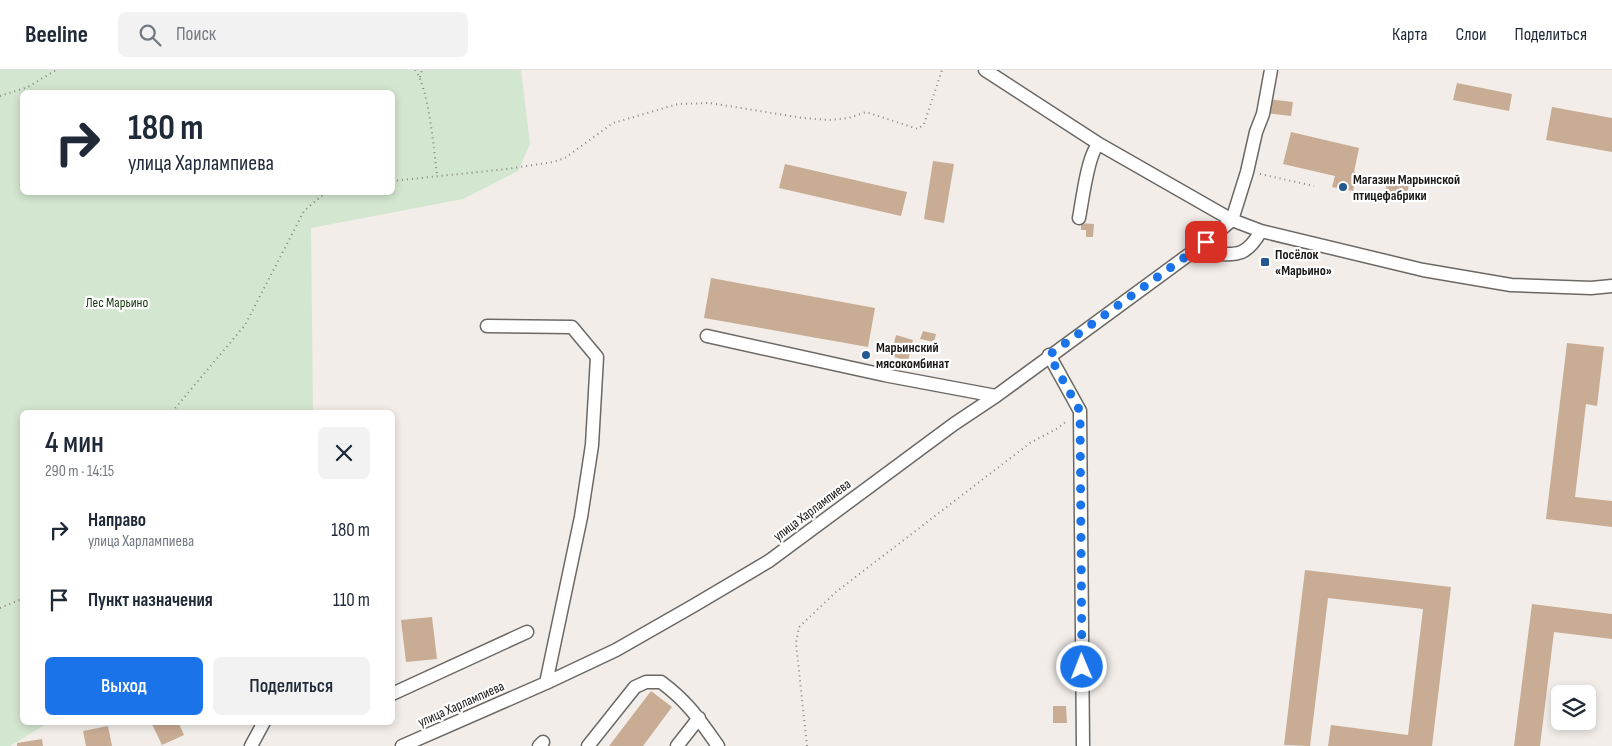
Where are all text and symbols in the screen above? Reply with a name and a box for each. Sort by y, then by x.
search box [118,12,468,57]
text: Beeline [25,20,88,49]
icon: search [136,21,164,49]
text: Поиск [176,23,216,46]
text: Карта [1392,24,1428,45]
text: Слои [1456,24,1487,45]
text: Поделиться [1515,24,1587,45]
text: 180 m [128,107,204,150]
icon: right [45,110,110,175]
text: улица Харлампиева [128,150,274,177]
place label: Магазин Марьинской птицефабрики [1353,171,1460,204]
marker: Магазин Марьинской птицефабрики [1337,181,1349,193]
pin [1185,221,1227,263]
icon: arrive [1192,228,1220,256]
place label: Посёлок «Марьино» [1275,246,1332,279]
marker: Посёлок «Марьино» [1259,256,1271,268]
park label: Лес Марьино [86,294,148,311]
place label: Марьинский мясокомбинат [876,339,949,372]
marker: Марьинский мясокомбинат [860,349,872,361]
text: 4 мин [45,425,104,461]
button: close [318,427,370,479]
text: 290 m · 14:15 [45,462,114,481]
street label: улица Харлампиева [770,475,854,545]
text: Направо [88,509,146,532]
icon: right [45,516,73,544]
text: 180 m [331,519,370,542]
text: улица Харлампиева [88,532,194,551]
icon: arrive [45,586,73,614]
text: Пункт назначения [88,589,213,612]
text: 110 m [333,589,370,612]
position arrow [1055,640,1107,692]
button: Выход [45,657,203,715]
button: Поделиться [213,657,370,715]
street label: улица Харлампиева [415,677,507,731]
map controls [1551,685,1596,730]
button: layers [1551,685,1596,730]

